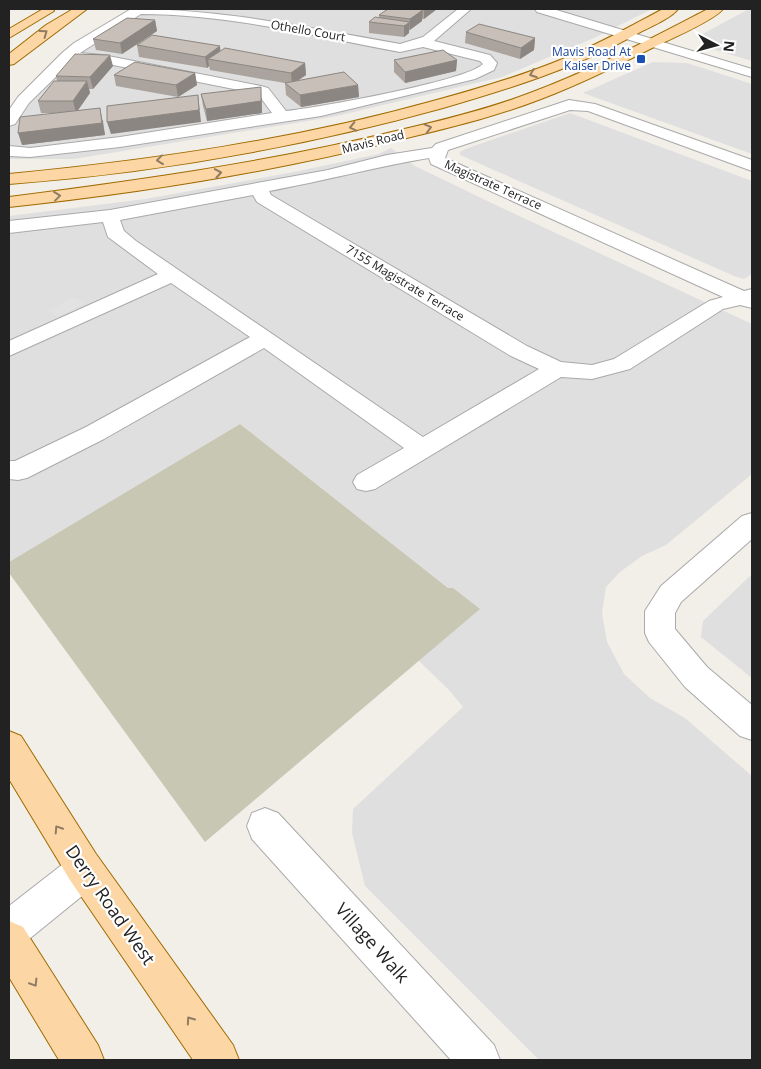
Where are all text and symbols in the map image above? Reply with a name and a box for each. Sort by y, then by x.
street label: Othello Court [269,16,347,45]
north arrow [691,20,741,70]
one-way arrow [38,30,48,39]
text: N [719,40,739,53]
place label: Mavis Road At Kaiser Drive [552,43,631,74]
marker: Mavis Road At Kaiser Drive [635,53,647,65]
one-way arrow [529,68,538,78]
one-way arrow [348,121,357,132]
one-way arrow [424,124,432,134]
street label: Mavis Road [340,126,406,158]
one-way arrow [156,155,165,165]
street label: Magistrate Terrace [442,155,545,214]
one-way arrow [214,169,222,179]
one-way arrow [53,191,61,202]
street label: 7155 Magistrate Terrace [343,240,468,325]
one-way arrow [55,825,64,835]
street label: Derry Road West [61,840,161,969]
street label: Village Walk [331,897,415,988]
one-way arrow [28,977,38,986]
one-way arrow [187,1016,196,1026]

